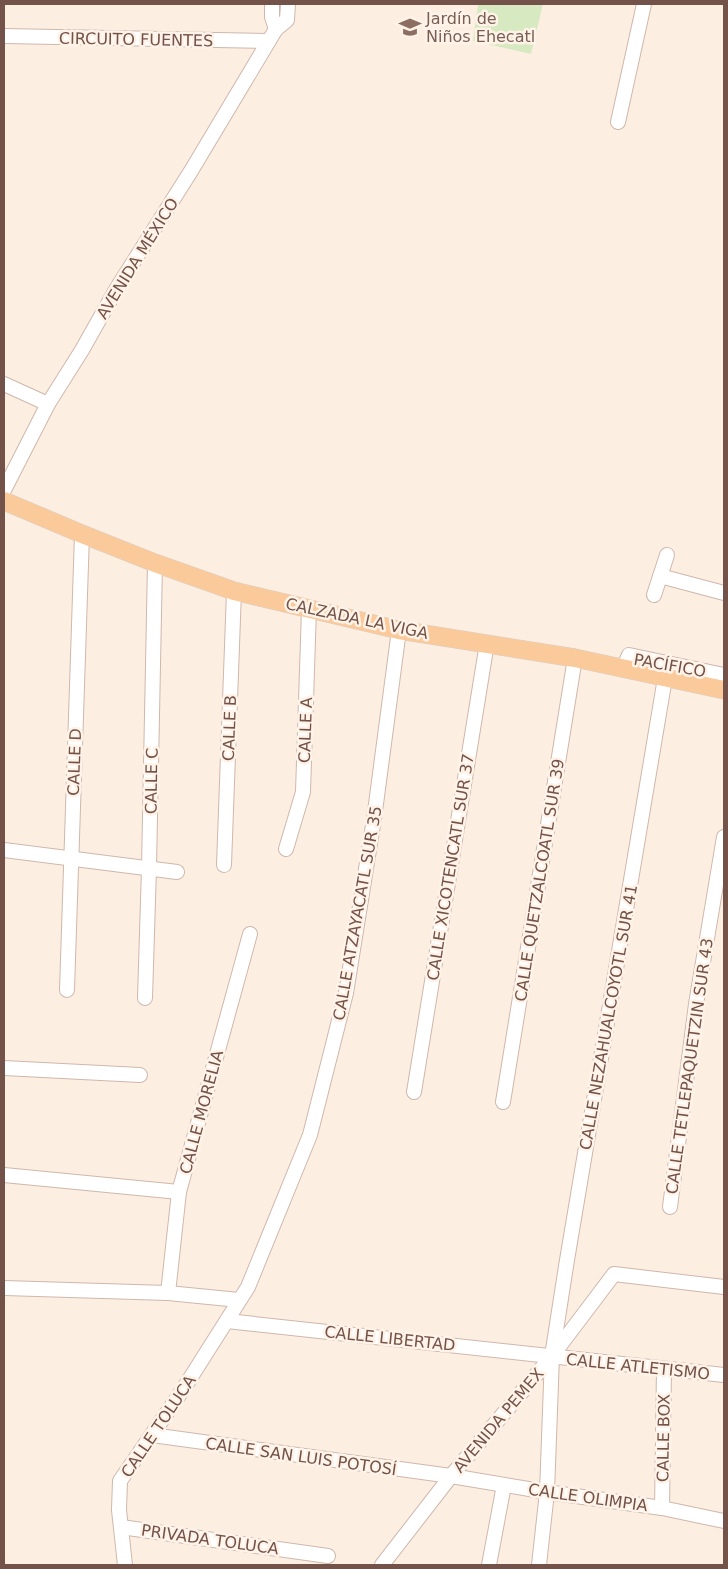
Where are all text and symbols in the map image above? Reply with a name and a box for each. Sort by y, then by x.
place label: Jardín de Niños Ehecatl [425,9,535,46]
school or university icon: Jardín de Niños Ehecatl [397,14,423,40]
street label: CIRCUITO FUENTES [59,29,213,50]
street label: AVENIDA MÉXICO [93,194,182,322]
street label: CALZADA LA VIGA [284,594,430,643]
street label: PACÍFICO [632,650,707,681]
street label: CALLE B [219,695,240,761]
street label: CALLE A [295,697,316,763]
street label: CALLE D [64,728,85,796]
street label: CALLE C [141,748,162,814]
street label: CALLE XICOTENCATL SUR 37 [423,752,478,982]
street label: CALLE QUETZALCOATL SUR 39 [511,757,568,1003]
street label: CALLE ATZAYACATL SUR 35 [329,804,386,1022]
street label: CALLE NEZAHUALCOYOTL SUR 41 [576,883,641,1151]
street label: CALLE TETLEPAQUETZIN SUR 43 [662,937,717,1195]
street label: CALLE MORELIA [176,1048,227,1176]
street label: CALLE LIBERTAD [324,1322,456,1355]
street label: CALLE ATLETISMO [565,1349,711,1384]
street label: AVENIDA PEMEX [449,1364,548,1476]
street label: CALLE TOLUCA [117,1371,200,1481]
street label: CALLE BOX [653,1394,674,1482]
street label: CALLE SAN LUIS POTOSÍ [204,1434,398,1479]
street label: CALLE OLIMPIA [527,1480,649,1515]
street label: PRIVADA TOLUCA [140,1520,280,1559]

